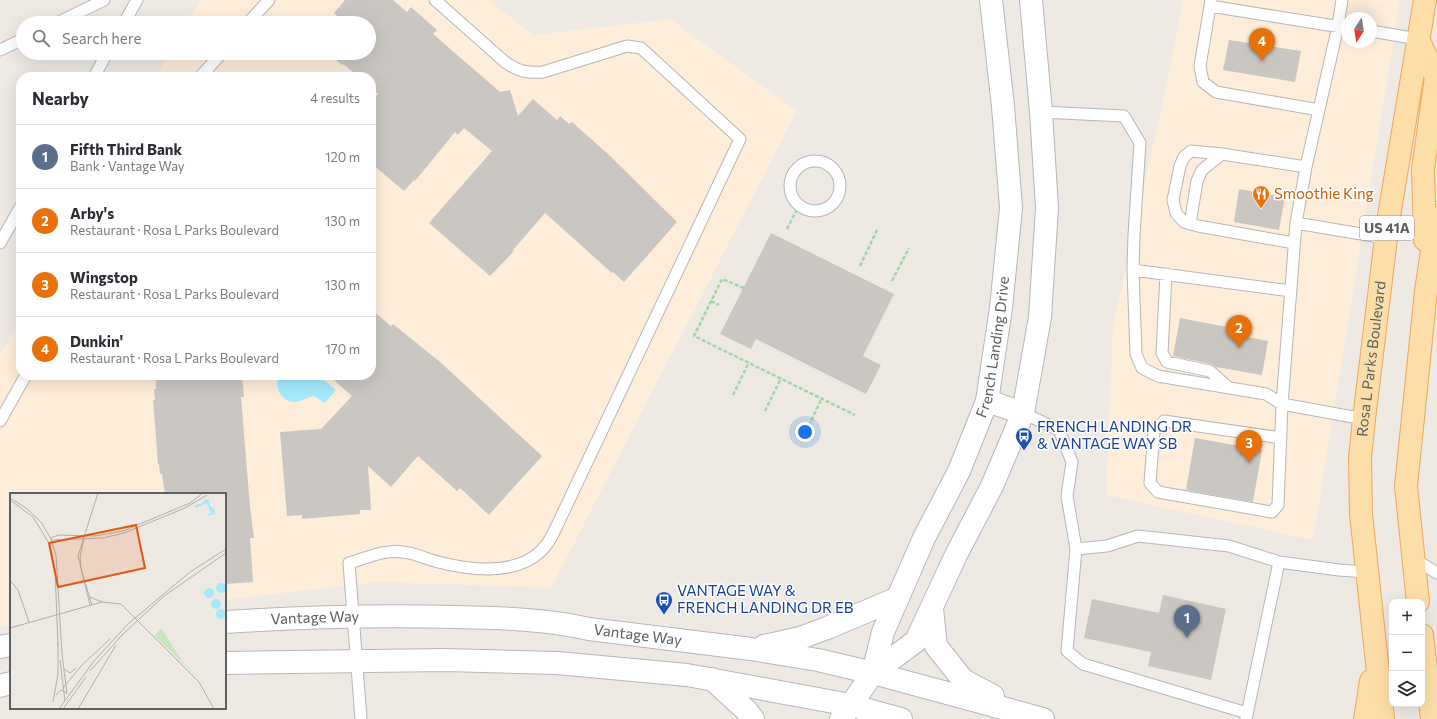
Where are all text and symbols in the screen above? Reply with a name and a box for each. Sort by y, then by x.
north arrow [1341,12,1377,48]
search box [16,16,376,60]
icon: search [30,27,52,49]
pin: 4 [1249,28,1275,61]
text: Search here [62,29,141,47]
text: Nearby [32,88,89,109]
text: 4 results [310,90,360,106]
text: Fifth Third Bank [70,140,182,158]
text: 1 [42,149,48,165]
text: 120 m [325,149,360,165]
text: Bank · Vantage Way [70,158,185,174]
restaurant icon: Smoothie King [1251,184,1271,209]
place label: Smoothie King [1274,184,1374,202]
text: Arby's [70,204,114,222]
text: 2 [41,213,49,229]
text: 130 m [325,213,360,229]
road number: US 41A [1360,216,1414,240]
text: Restaurant · Rosa L Parks Boulevard [70,222,279,238]
text: Wingstop [70,268,138,286]
street label: French Landing Drive [971,275,1012,420]
text: 3 [41,277,49,293]
text: 130 m [325,277,360,293]
street label: Rosa L Parks Boulevard [1352,280,1389,438]
text: Restaurant · Rosa L Parks Boulevard [70,286,279,302]
pin: 2 [1226,315,1252,348]
text: Dunkin' [70,332,123,350]
text: 4 [41,341,49,357]
text: 170 m [325,341,360,357]
text: Restaurant · Rosa L Parks Boulevard [70,350,279,366]
place label: FRENCH LANDING DR & VANTAGE WAY SB [1037,417,1192,452]
your location [795,422,815,442]
bus stop icon: FRENCH LANDING DR & VANTAGE WAY SB [1014,426,1034,451]
pin: 3 [1236,430,1262,463]
inset map [10,493,226,709]
place label: VANTAGE WAY & FRENCH LANDING DR EB [677,581,854,616]
bus stop icon: VANTAGE WAY & FRENCH LANDING DR EB [654,590,674,615]
map controls [1389,599,1425,707]
button: + [1389,599,1425,635]
pin: 1 [1174,605,1200,638]
street label: Vantage Way [270,607,360,627]
street label: Vantage Way [593,620,683,648]
button: − [1389,635,1425,671]
button: layers [1389,671,1425,707]

